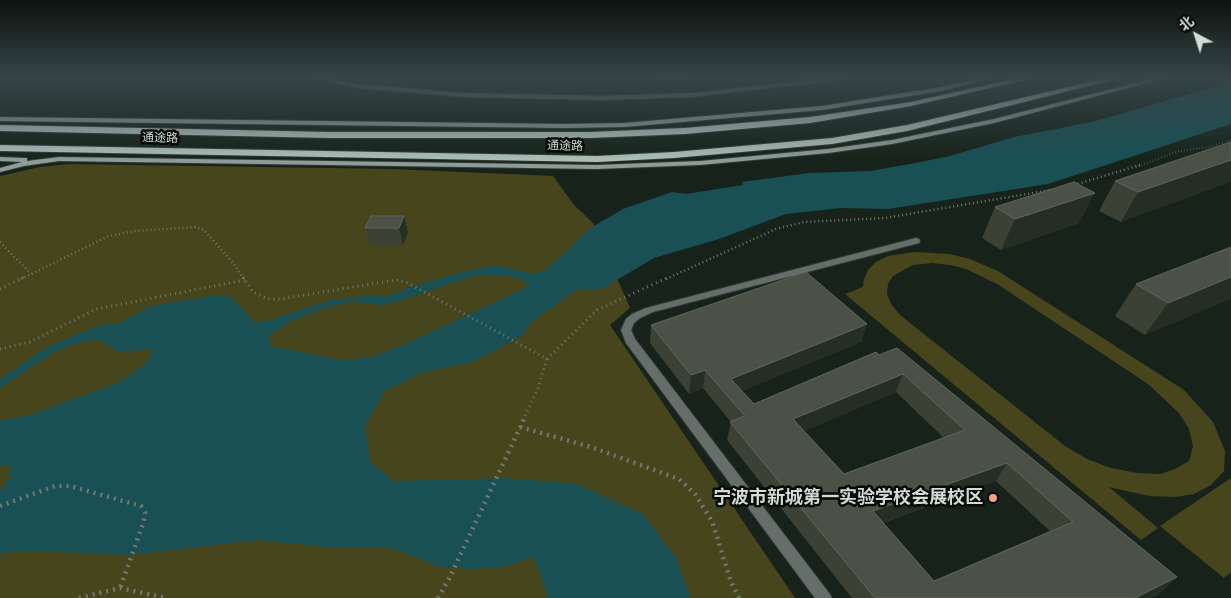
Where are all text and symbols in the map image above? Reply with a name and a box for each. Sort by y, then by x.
north arrow [1171,10,1221,60]
text: 北 [1175,12,1198,35]
street label: 通途路 [142,130,178,146]
street label: 通途路 [547,138,583,154]
place label: 宁波市新城第一实验学校会展校区 [713,487,983,509]
marker: 宁波市新城第一实验学校会展校区 [987,492,999,504]

